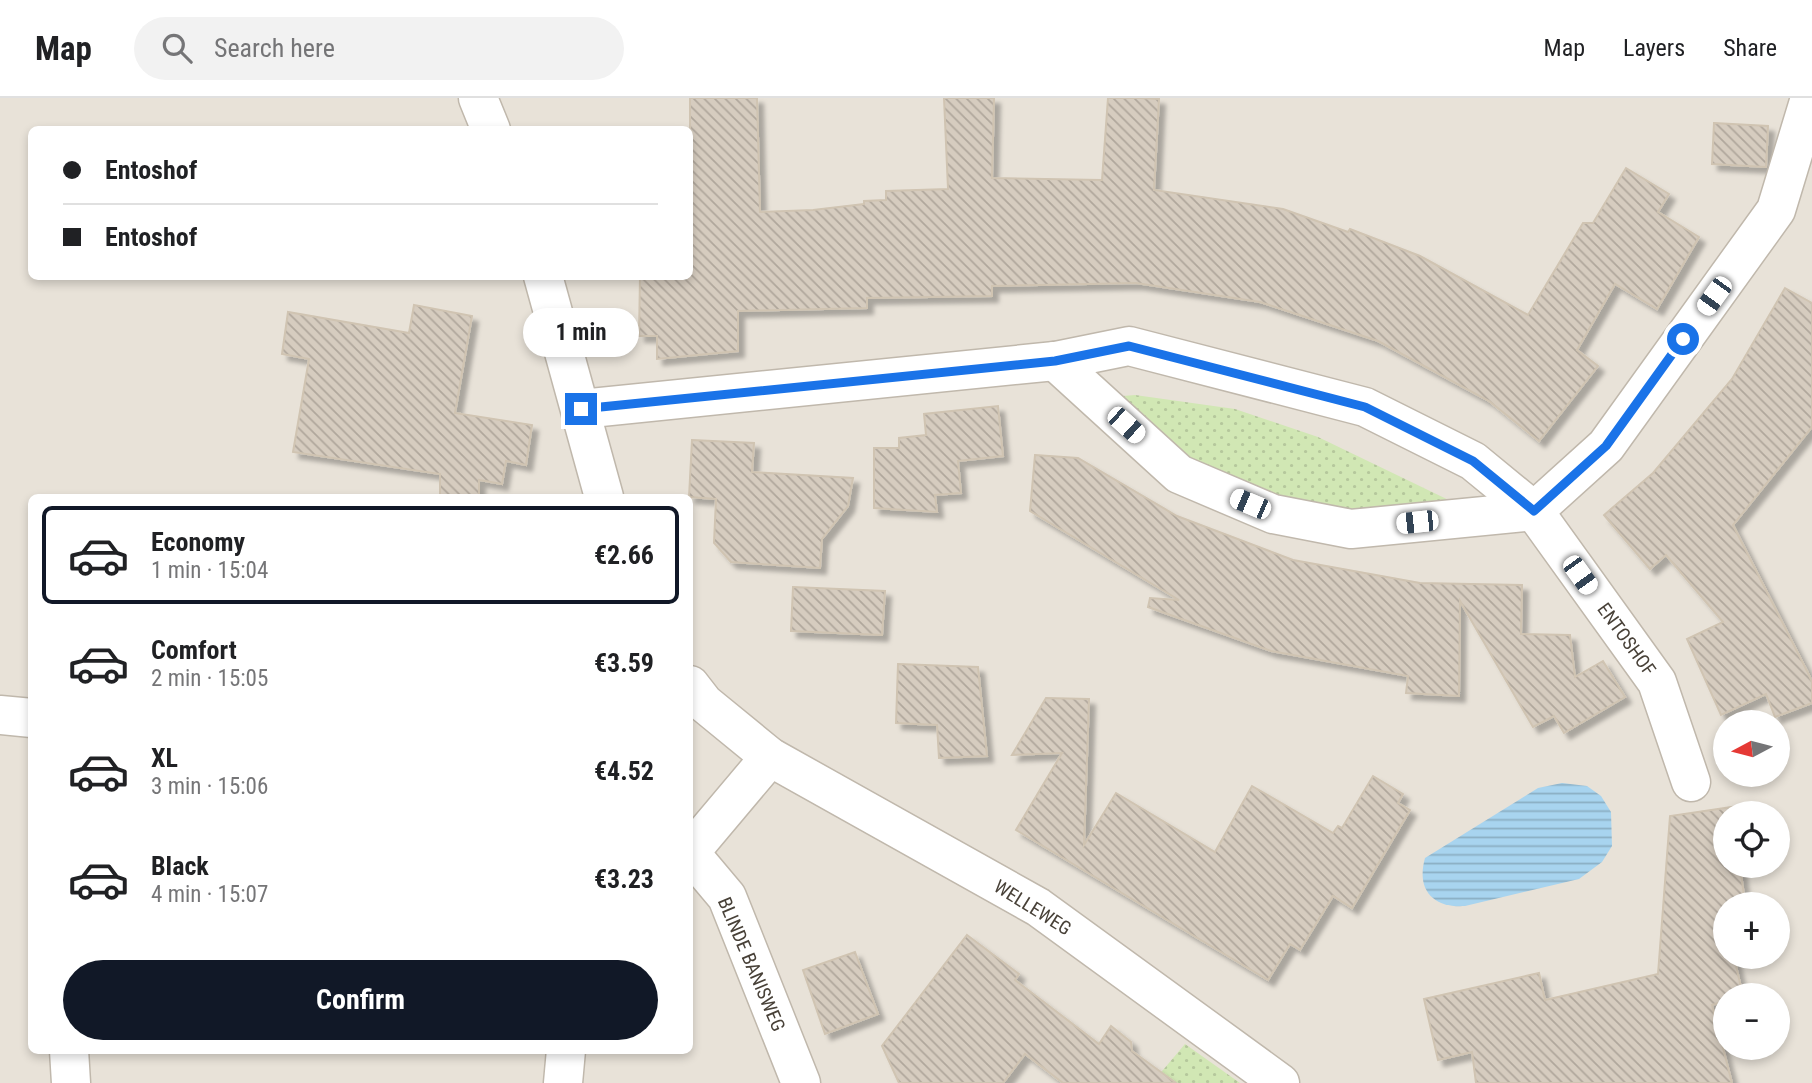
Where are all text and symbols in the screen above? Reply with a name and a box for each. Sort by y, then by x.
search box [134,17,624,80]
text: Map [35,29,92,68]
icon: search [158,29,196,67]
text: Search here [214,33,335,63]
text: Map [1544,34,1585,62]
text: Layers [1623,34,1685,62]
text: Share [1723,34,1777,62]
text: Entoshof [105,155,197,185]
text: Entoshof [105,222,197,252]
car [1694,273,1735,319]
callout: 1 min [523,308,639,356]
text: 1 min [555,319,607,346]
route start [1667,323,1699,355]
route end [565,393,597,425]
car [1104,403,1149,447]
car [1227,486,1274,522]
car [1396,509,1439,535]
icon: car [67,524,130,587]
text: Economy [151,527,245,557]
text: €2.66 [594,540,654,570]
car [1560,552,1601,598]
text: 1 min · 15:04 [151,557,268,584]
street label: ENTOSHOF [1593,598,1661,680]
icon: car [67,632,130,695]
text: Comfort [151,635,237,665]
text: €3.59 [594,648,654,678]
text: 2 min · 15:05 [151,665,268,692]
north arrow [1713,710,1790,788]
map controls [1713,710,1790,1060]
icon: car [67,740,130,803]
text: XL [151,743,178,773]
text: €4.52 [594,756,654,786]
text: 3 min · 15:06 [151,773,268,800]
button: locate [1713,801,1790,878]
icon: car [67,848,130,911]
text: Black [151,851,209,881]
text: €3.23 [594,864,654,894]
street label: WELLEWEG [990,875,1076,940]
text: 4 min · 15:07 [151,881,268,908]
button: + [1713,892,1790,969]
street label: BLINDE BANISWEG [713,894,790,1035]
button: Confirm [63,960,658,1040]
button: − [1713,983,1790,1060]

